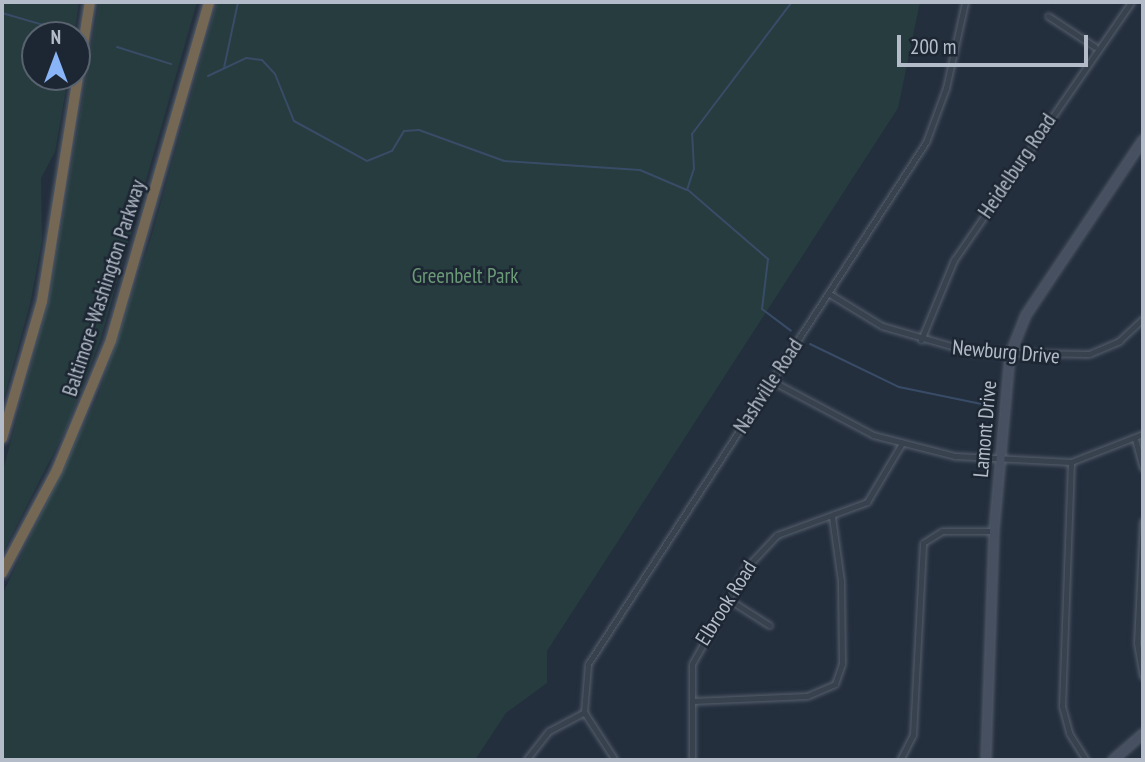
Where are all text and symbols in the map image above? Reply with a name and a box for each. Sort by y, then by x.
north arrow [21,21,91,91]
scale bar [900,21,1091,65]
text: N [51,25,61,49]
text: 200 m [910,33,956,60]
street label: Heidelburg Road [973,109,1061,223]
street label: Baltimore-Washington Parkway [57,177,151,399]
park label: Greenbelt Park [412,263,518,289]
street label: Nashville Road [728,334,808,438]
street label: Newburg Drive [951,335,1061,369]
street label: Lamont Drive [968,380,1002,478]
street label: Elbrook Road [690,556,762,650]

